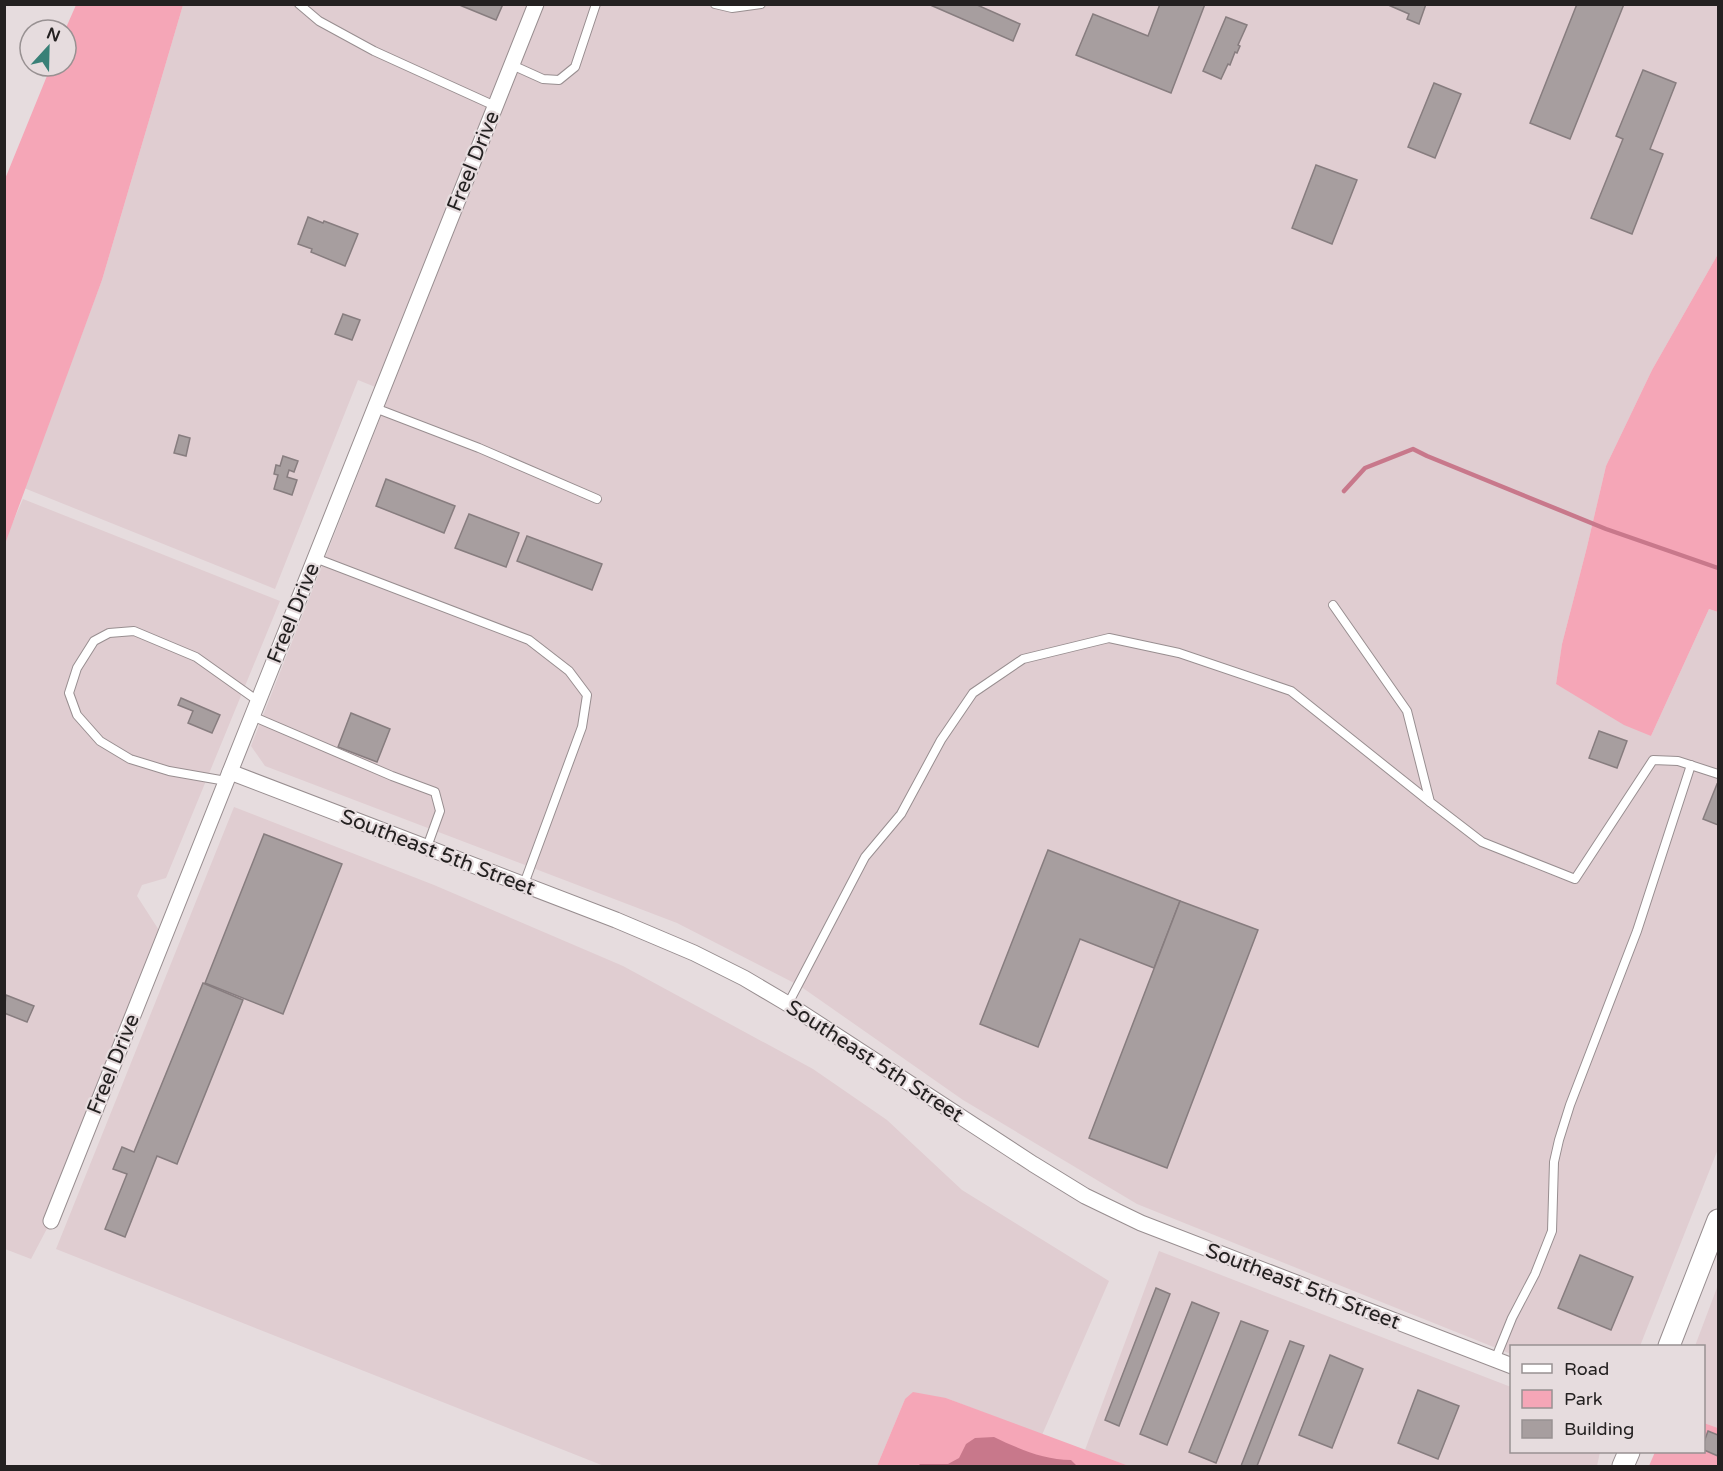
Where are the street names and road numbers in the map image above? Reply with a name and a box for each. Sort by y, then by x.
street label: Freel Drive [442,107,505,215]
street label: Freel Drive [262,559,325,667]
street label: Southeast 5th Street [337,804,538,901]
street label: Southeast 5th Street [782,995,968,1128]
street label: Freel Drive [82,1010,145,1118]
street label: Southeast 5th Street [1202,1238,1403,1335]

